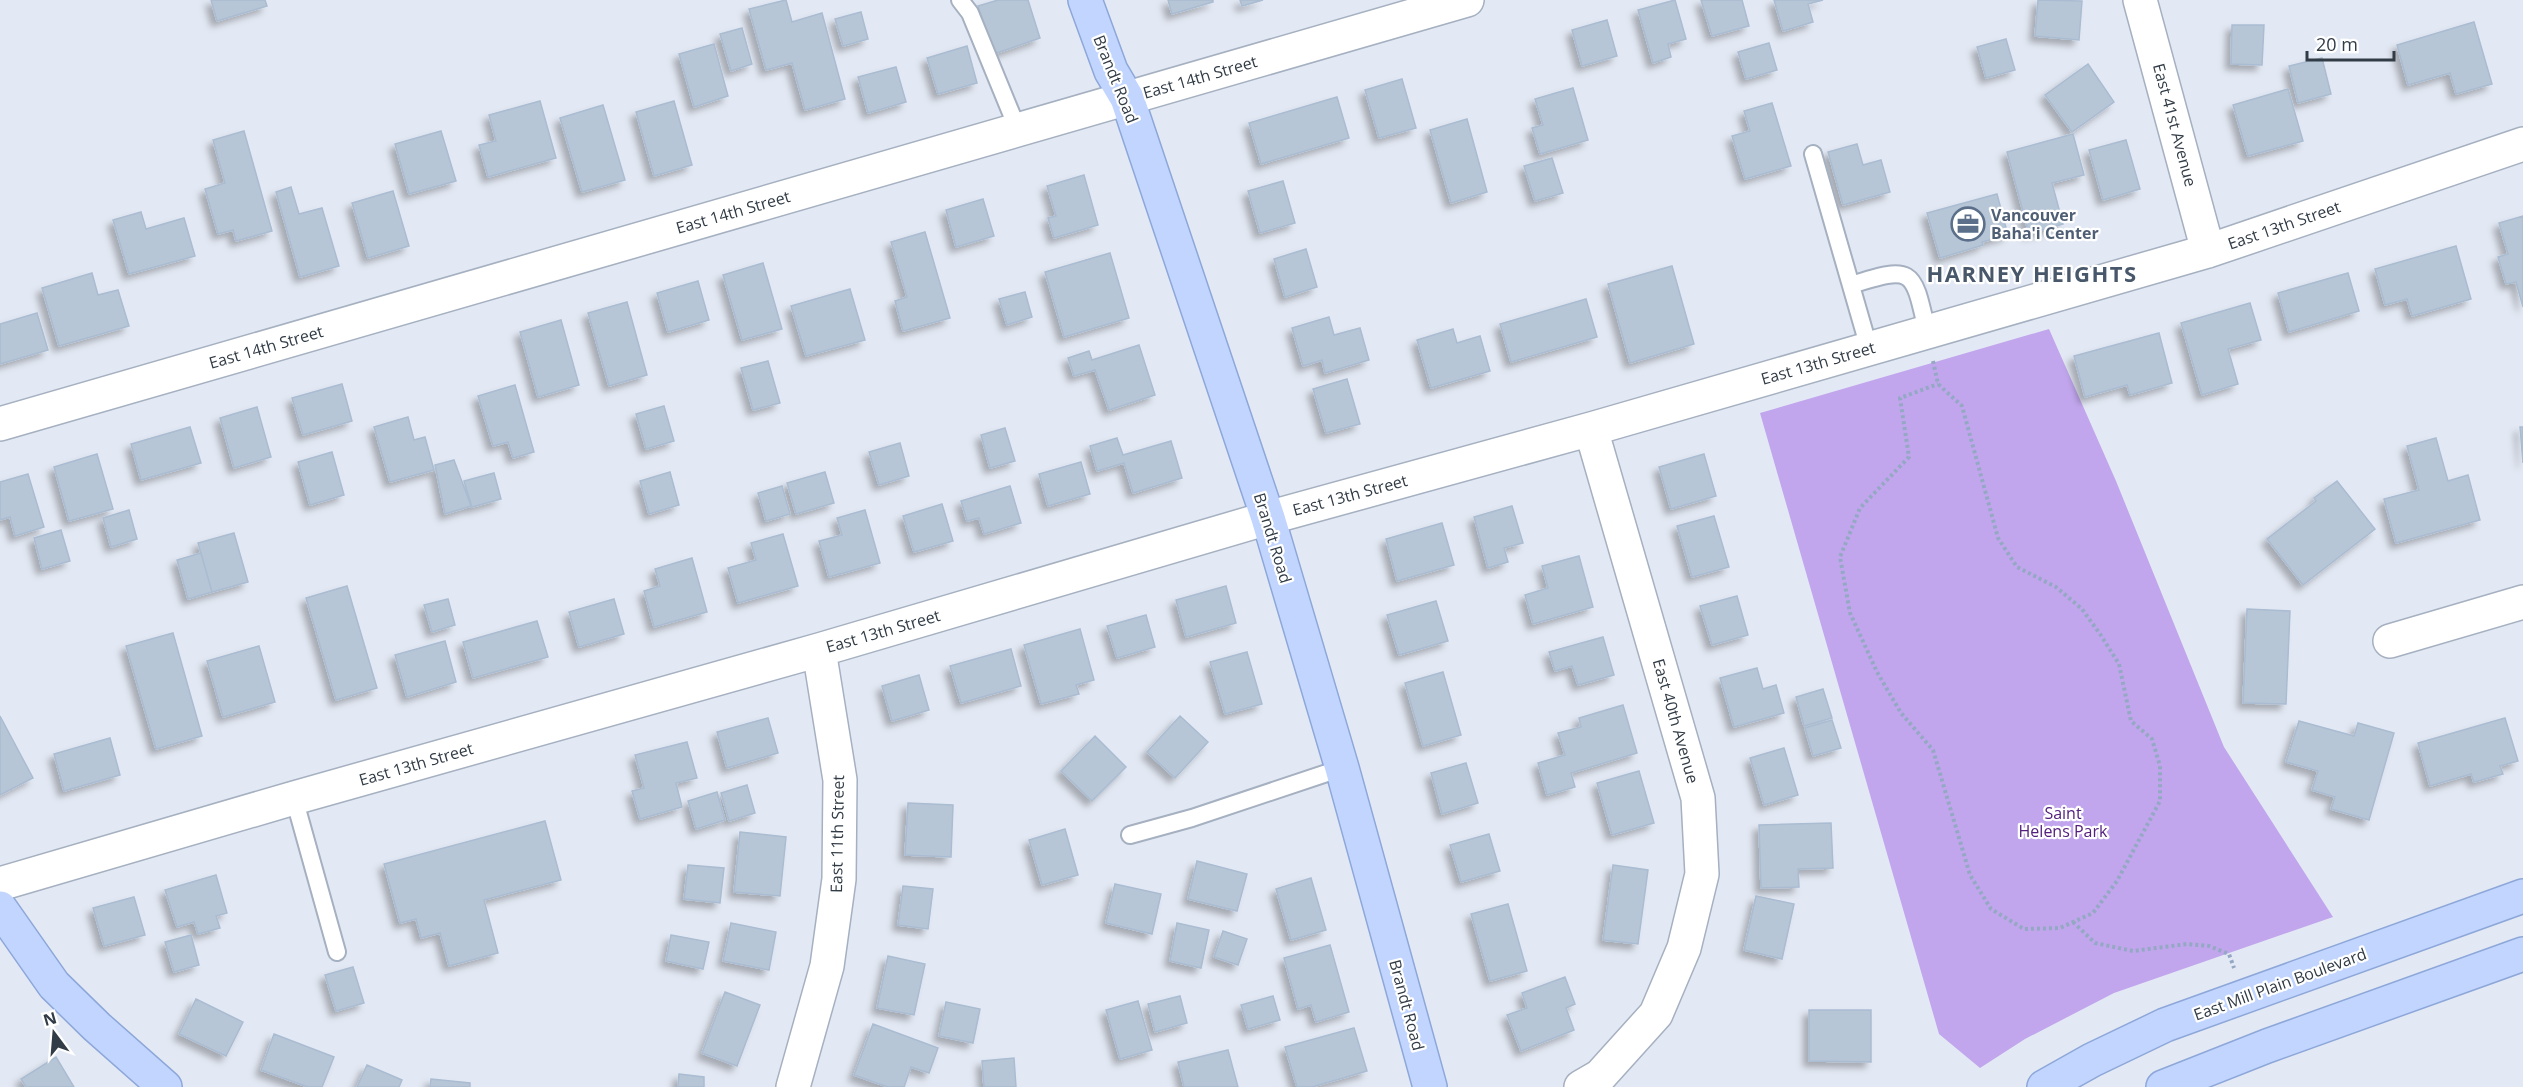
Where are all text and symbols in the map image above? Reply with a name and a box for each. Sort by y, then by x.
scale bar [2307,24,2394,62]
street label: Brandt Road [1088,32,1144,126]
text: 20 m [2316,32,2358,56]
street label: East 14th Street [1140,50,1260,104]
street label: East 41st Avenue [2148,61,2202,189]
street label: East 14th Street [673,185,793,239]
street label: East 13th Street [2225,195,2344,255]
place label: Vancouver Baha'i Center [1991,204,2099,244]
office icon: Vancouver Baha'i Center [1950,206,1986,242]
district label: HARNEY HEIGHTS [1926,258,2138,288]
street label: East 14th Street [206,320,326,374]
street label: East 13th Street [1758,336,1878,390]
street label: East 13th Street [1290,469,1410,521]
street label: Brandt Road [1249,490,1297,586]
street label: East 13th Street [823,604,943,658]
street label: East 40th Avenue [1648,656,1704,786]
street label: East 13th Street [356,737,476,791]
street label: East 11th Street [825,775,849,893]
park label: Saint Helens Park [2019,802,2108,842]
street label: East Mill Plain Boulevard [2190,942,2370,1026]
street label: Brandt Road [1384,957,1430,1053]
north arrow [24,1003,84,1063]
text: N [41,1006,59,1031]

